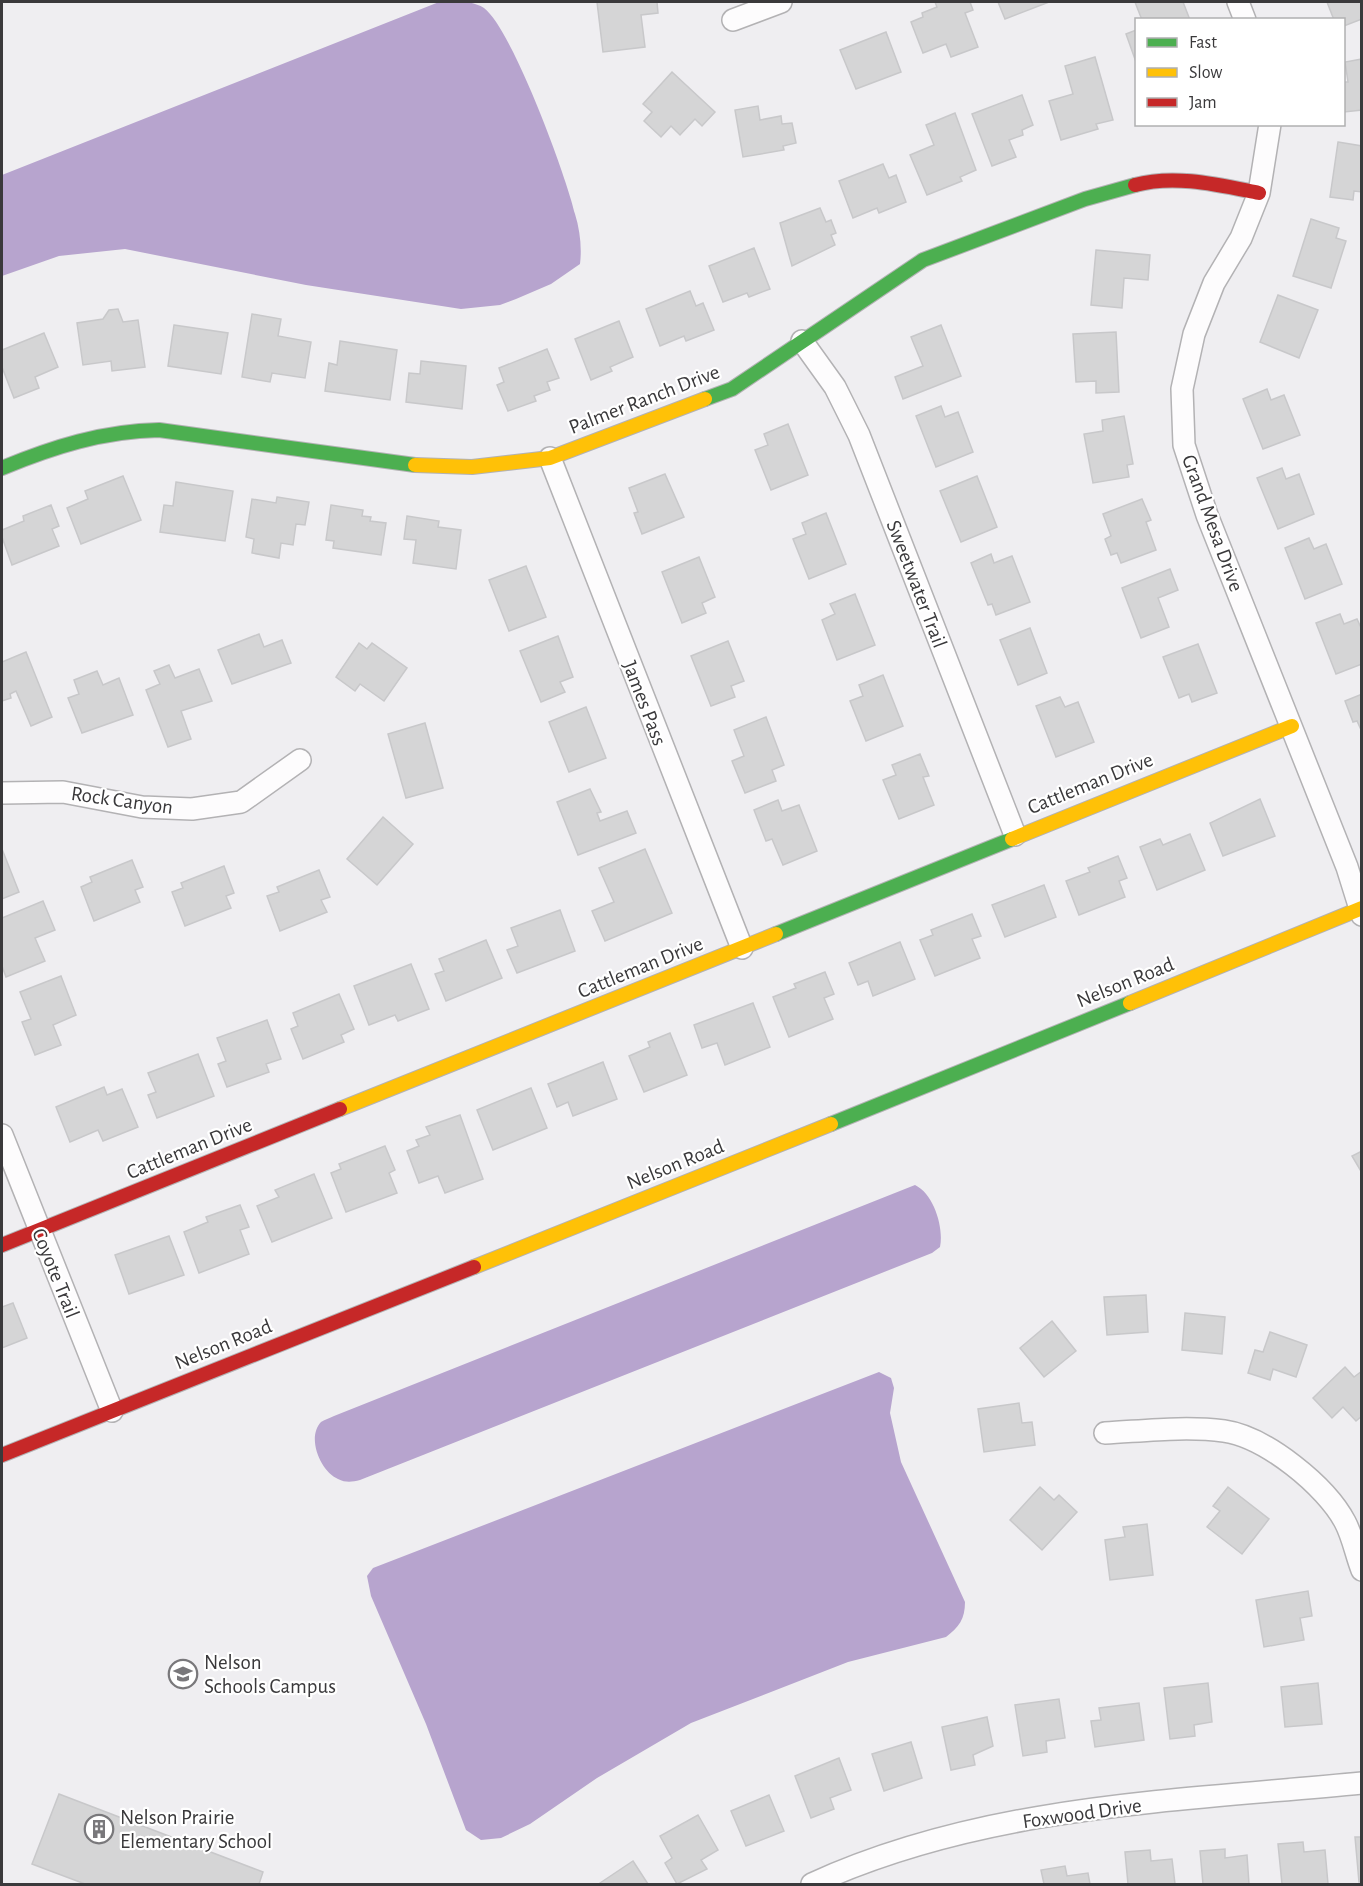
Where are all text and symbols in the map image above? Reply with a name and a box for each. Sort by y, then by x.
legend [1135,18,1345,126]
text: Fast [1189,34,1217,52]
text: Slow [1189,64,1222,82]
text: Jam [1189,94,1217,112]
street label: Palmer Ranch Drive [566,361,722,438]
street label: Grand Mesa Drive [1178,452,1247,594]
street label: Sweetwater Trail [883,518,950,651]
street label: James Pass [619,658,670,748]
street label: Cattleman Drive [1025,749,1156,818]
street label: Rock Canyon [70,783,174,818]
street label: Cattleman Drive [575,933,706,1002]
street label: Nelson Road [1074,953,1177,1011]
street label: Cattleman Drive [124,1114,255,1183]
street label: Nelson Road [624,1135,727,1193]
street label: Coyote Trail [28,1225,83,1321]
street label: Nelson Road [172,1315,275,1373]
place label: Nelson Schools Campus [204,1652,336,1697]
school or university icon: Nelson Schools Campus [167,1658,199,1690]
street label: Foxwood Drive [1021,1795,1143,1832]
place label: Nelson Prairie Elementary School [120,1807,272,1852]
building icon: Nelson Prairie Elementary School [83,1813,115,1845]

